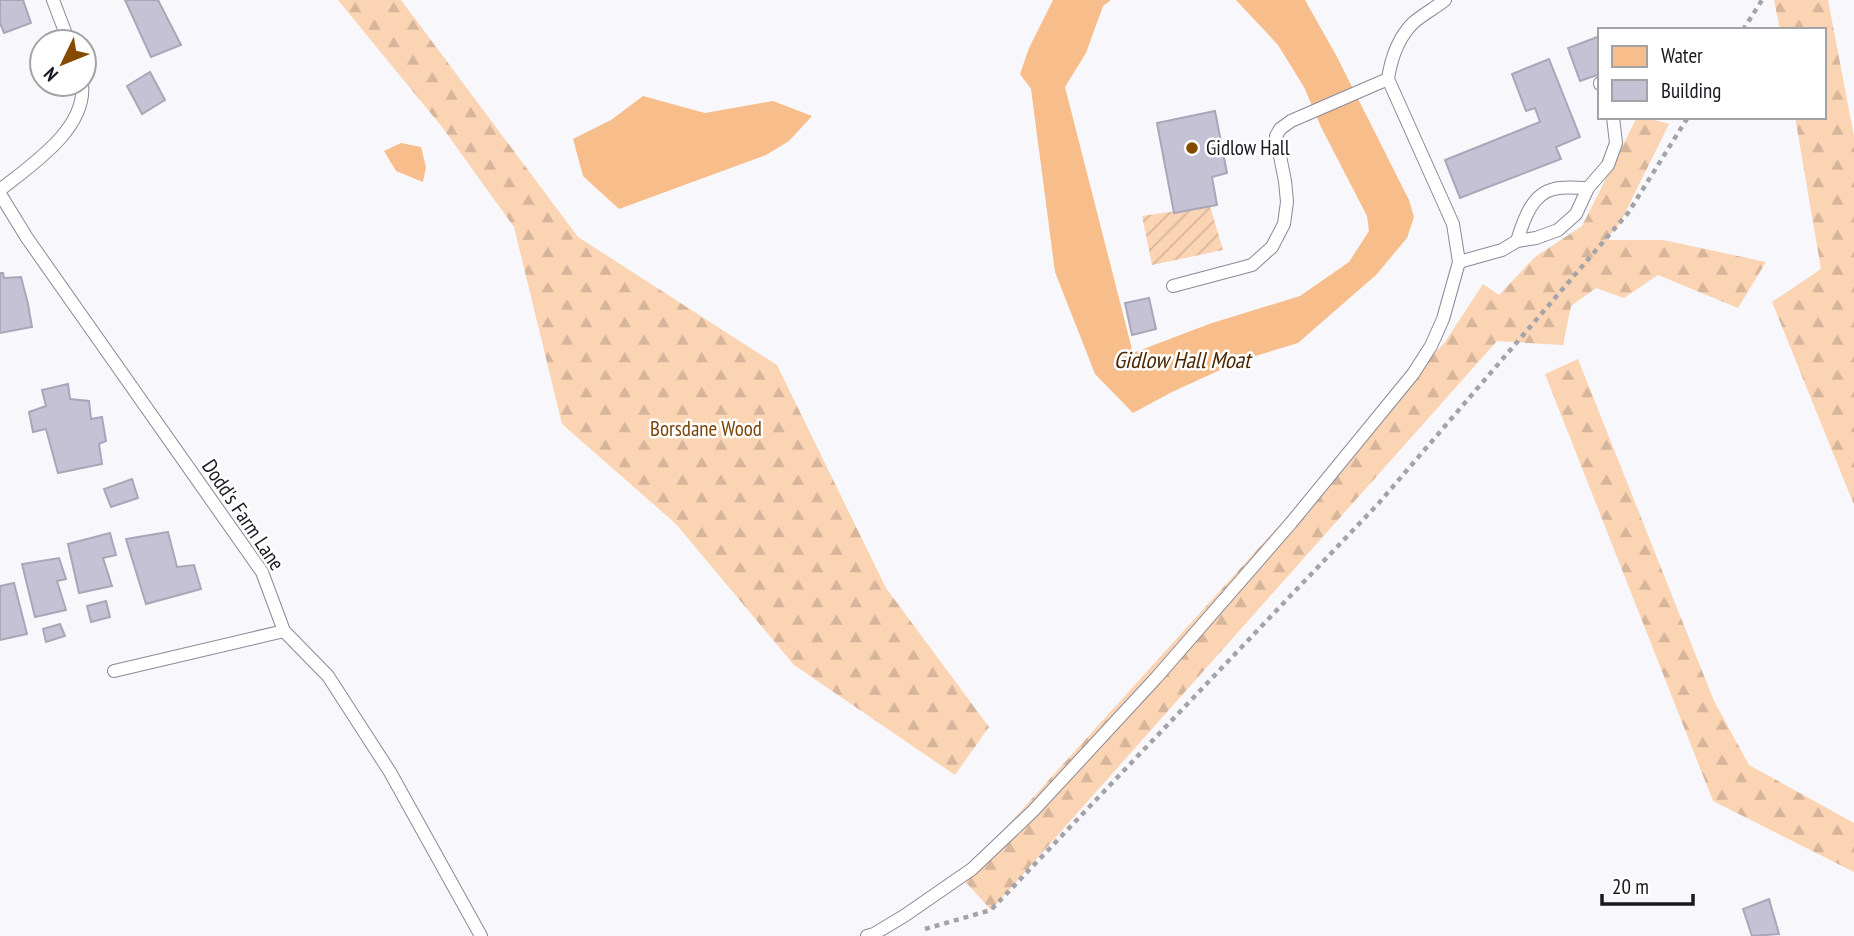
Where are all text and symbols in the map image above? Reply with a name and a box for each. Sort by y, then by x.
north arrow [28,28,98,98]
legend [1598,28,1826,119]
text: Water [1661,42,1703,69]
text: N [38,63,63,87]
text: Building [1661,77,1721,104]
place label: Gidlow Hall [1206,134,1290,161]
marker: Gidlow Hall [1184,140,1200,156]
water label: Gidlow Hall Moat [1114,345,1253,374]
park label: Borsdane Wood [650,415,762,442]
street label: Dodd's Farm Lane [196,454,290,575]
scale bar [1602,862,1693,906]
text: 20 m [1612,873,1649,900]

